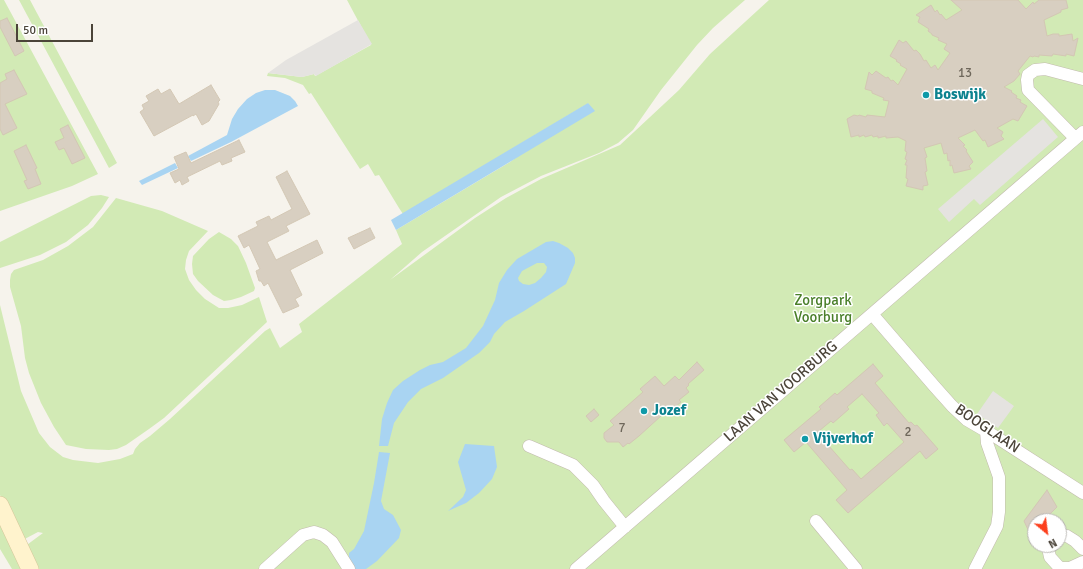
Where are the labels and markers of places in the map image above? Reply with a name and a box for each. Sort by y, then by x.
place label: Boswijk [934,86,986,104]
marker: Boswijk [921,90,931,100]
place label: Jozef [652,402,686,420]
marker: Jozef [639,406,649,416]
place label: Vijverhof [813,430,873,448]
marker: Vijverhof [800,434,810,444]

